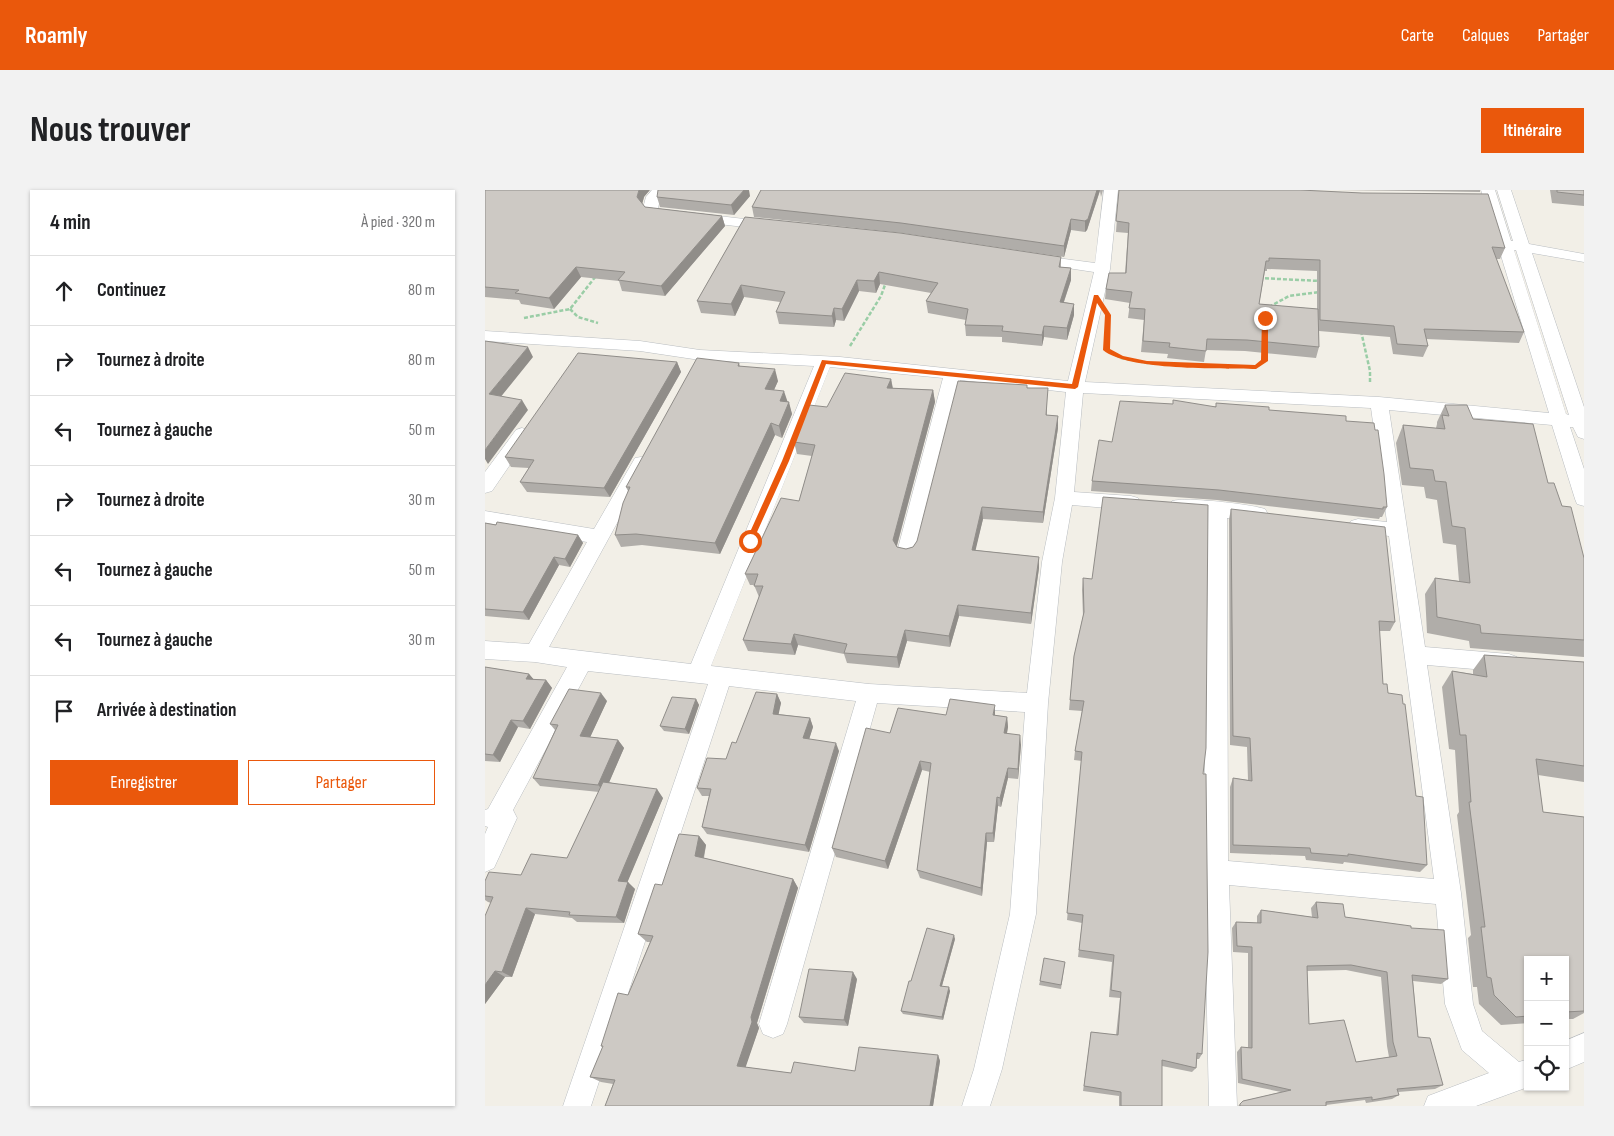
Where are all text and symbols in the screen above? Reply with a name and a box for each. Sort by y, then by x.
text: Roamly [25,21,88,50]
text: Carte [1401,25,1434,46]
text: Calques [1462,25,1509,46]
text: Partager [1537,25,1589,46]
button: Itinéraire [1481,108,1584,153]
text: Nous trouver [30,109,191,152]
text: 4 min [50,210,91,235]
text: À pied · 320 m [361,213,435,232]
icon: ahead [50,277,78,305]
text: Continuez [97,279,166,302]
text: 80 m [408,281,435,300]
route end [1254,307,1277,330]
icon: right [50,347,78,375]
text: Tournez à droite [97,349,205,372]
text: 80 m [408,351,435,370]
icon: left [50,417,78,445]
text: Tournez à gauche [97,419,213,442]
text: 50 m [409,421,435,440]
icon: right [50,487,78,515]
text: Tournez à droite [97,489,205,512]
text: 30 m [408,491,435,510]
route start [739,530,762,553]
icon: left [50,557,78,585]
text: Tournez à gauche [97,559,213,582]
text: 50 m [409,561,435,580]
icon: left [50,627,78,655]
text: Tournez à gauche [97,629,213,652]
text: 30 m [408,631,435,650]
icon: arrive [50,697,78,725]
text: Arrivée à destination [97,699,237,722]
button: Enregistrer [50,760,238,805]
button: Partager [248,760,435,805]
map controls [1524,956,1569,1091]
button: + [1524,956,1569,1001]
button: − [1524,1001,1569,1046]
button: locate [1524,1046,1569,1091]

